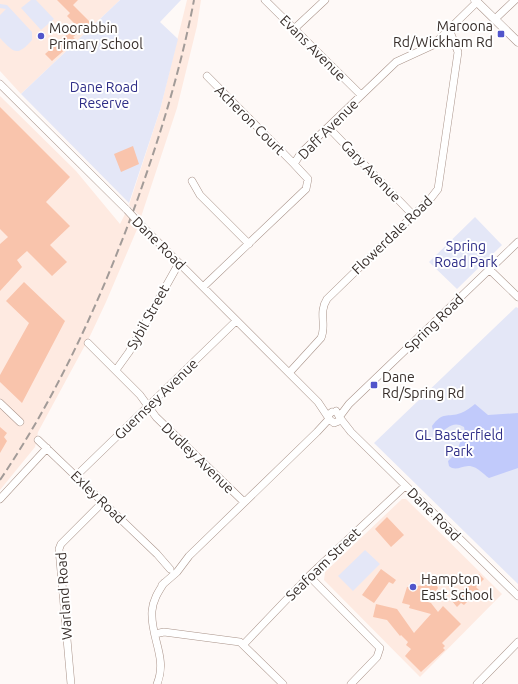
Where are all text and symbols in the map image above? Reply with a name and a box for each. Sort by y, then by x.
street label: Evans Avenue [277,12,349,84]
place label: Maroona Rd/Wickham Rd [393,18,493,50]
place label: Moorabbin Primary School [49,20,143,52]
marker: Maroona Rd/Wickham Rd [496,29,506,39]
marker: Moorabbin Primary School [36,31,46,41]
park label: Dane Road Reserve [70,79,138,111]
street label: Acheron Court [212,82,288,158]
street label: Daff Avenue [295,96,361,162]
street label: Gary Avenue [338,137,404,205]
street label: Flowerdale Road [349,193,435,277]
street label: Dane Road [129,213,189,273]
park label: Spring Road Park [434,238,498,270]
street label: Sybil Street [124,281,173,352]
street label: Spring Road [401,291,467,355]
street label: Guernsey Avenue [111,355,201,443]
place label: Dane Rd/Spring Rd [382,369,464,401]
marker: Dane Rd/Spring Rd [369,380,379,390]
street label: Dudley Avenue [158,419,238,497]
park label: GL Basterfield Park [415,427,503,459]
street label: Exley Road [68,467,128,527]
street label: Dane Road [404,484,464,544]
street label: Seafoam Street [282,524,364,604]
street label: Warland Road [53,552,75,640]
place label: Hampton East School [421,571,493,603]
marker: Hampton East School [408,582,418,592]

